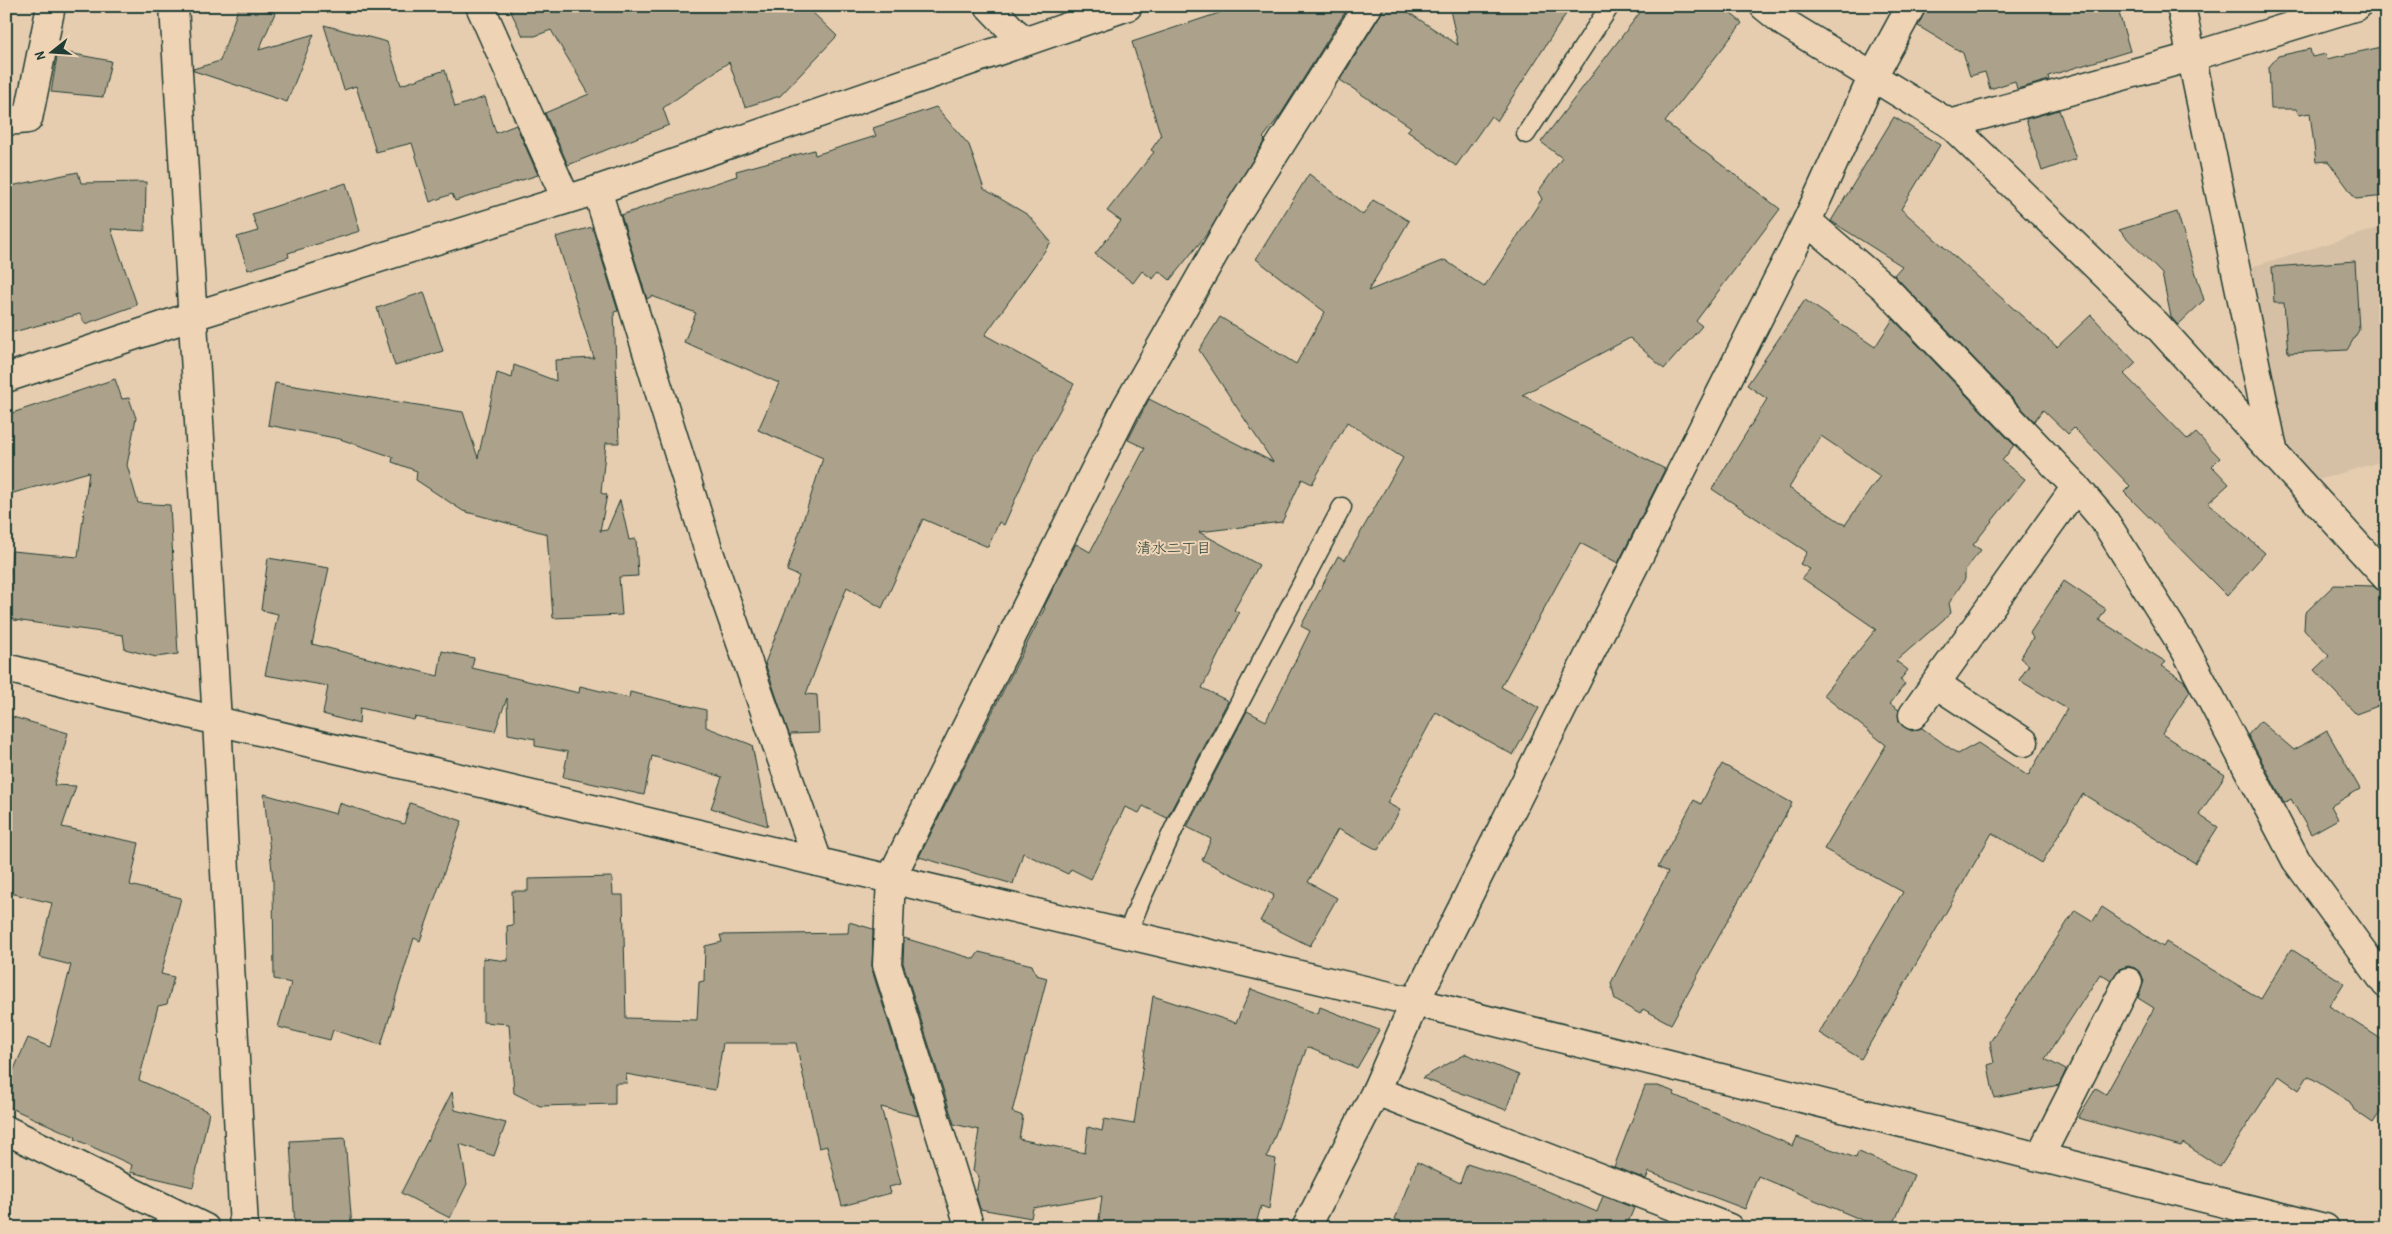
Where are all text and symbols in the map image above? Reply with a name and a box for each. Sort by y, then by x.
north arrow [28,28,78,78]
text: N [29,49,49,62]
district label: 清水二丁目 [1136,537,1212,558]

